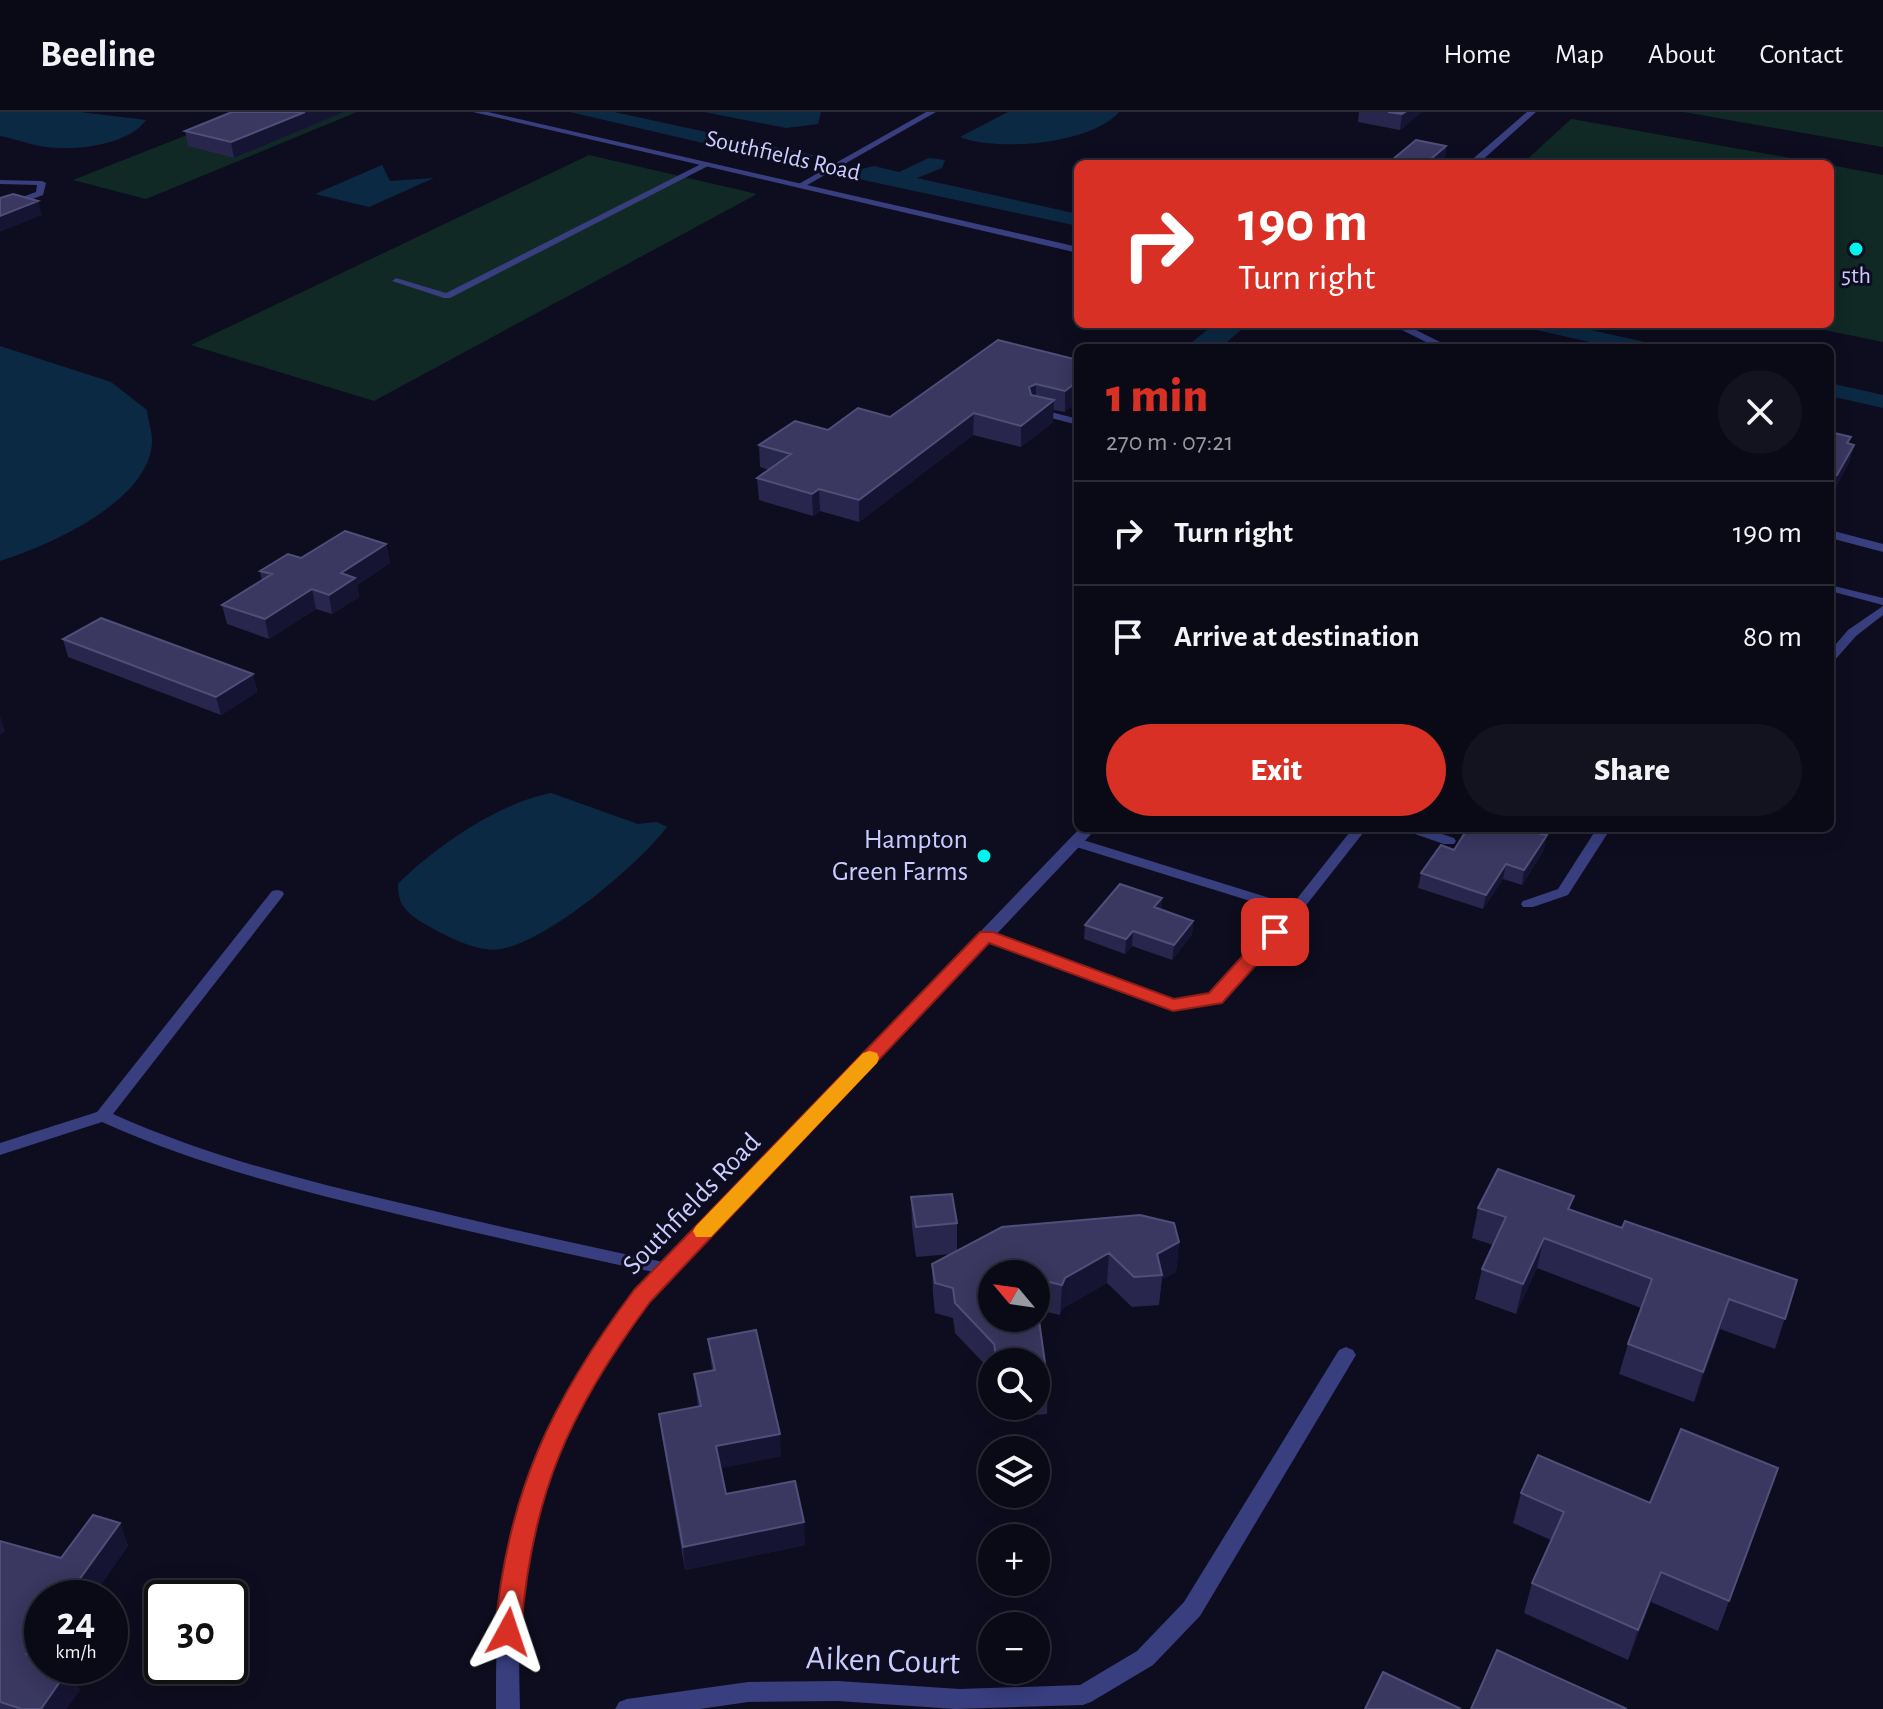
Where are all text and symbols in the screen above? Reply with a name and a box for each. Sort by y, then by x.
text: Beeline [40,36,155,74]
text: Home [1444,41,1511,69]
text: Map [1555,41,1604,69]
text: About [1648,41,1716,69]
text: Contact [1760,41,1843,69]
street label: Southfields Road [703,127,863,185]
icon: right [1106,192,1210,296]
text: 190 m [1238,195,1368,251]
marker: 5th [1847,240,1865,258]
text: Turn right [1238,260,1375,296]
place label: 5th [1841,264,1871,288]
button: close [1718,370,1802,454]
text: 1 min [1106,373,1208,421]
text: 270 m · 07:21 [1106,429,1233,455]
icon: right [1106,511,1150,555]
text: Turn right [1174,518,1293,548]
text: 190 m [1733,518,1802,548]
icon: arrive [1106,615,1150,659]
text: Arrive at destination [1174,622,1420,652]
text: 80 m [1743,622,1802,652]
button: Exit [1106,724,1446,816]
button: Share [1462,724,1802,816]
place label: Hampton Green Farms [832,826,968,886]
marker: Hampton Green Farms [975,847,993,865]
pin [1241,898,1309,966]
icon: arrive [1253,910,1297,954]
street label: Southfields Road [618,1128,766,1280]
north arrow [978,1260,1050,1332]
map controls [978,1260,1050,1684]
button: search [978,1348,1050,1420]
button: layers [978,1436,1050,1508]
button: + [978,1524,1050,1596]
speed limit sign: 30 [144,1580,248,1684]
position arrow [466,1590,550,1674]
text: 24 [57,1602,95,1642]
button: − [978,1612,1050,1684]
street label: Aiken Court [805,1641,961,1681]
text: km/h [55,1642,97,1662]

